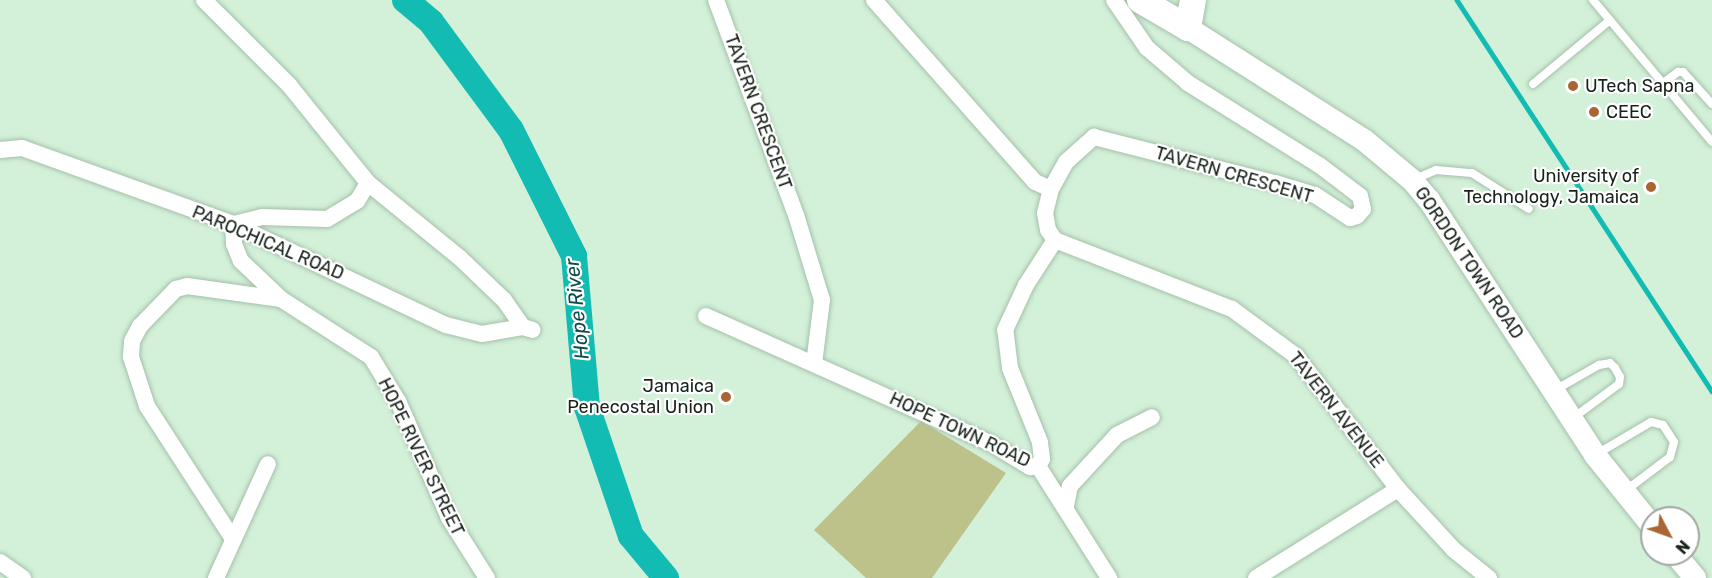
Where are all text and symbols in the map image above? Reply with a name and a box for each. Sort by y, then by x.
street label: TAVERN CRESCENT [720,32,796,192]
place label: UTech Sapna [1585,75,1694,97]
marker: UTech Sapna [1566,79,1580,93]
place label: CEEC [1606,101,1652,123]
marker: CEEC [1587,105,1601,119]
street label: TAVERN CRESCENT [1152,142,1316,208]
place label: University of Technology, Jamaica [1463,166,1639,208]
marker: University of Technology, Jamaica [1644,180,1658,194]
street label: GORDON TOWN ROAD [1410,183,1528,343]
street label: PAROCHICAL ROAD [189,201,347,285]
water label: Hope River [560,257,594,361]
street label: TAVERN AVENUE [1284,348,1388,472]
street label: HOPE RIVER STREET [373,375,469,539]
place label: Jamaica Penecostal Union [567,376,714,418]
street label: HOPE TOWN ROAD [886,388,1034,472]
marker: Jamaica Penecostal Union [719,390,733,404]
north arrow [1640,506,1700,566]
text: N [1672,536,1693,557]

